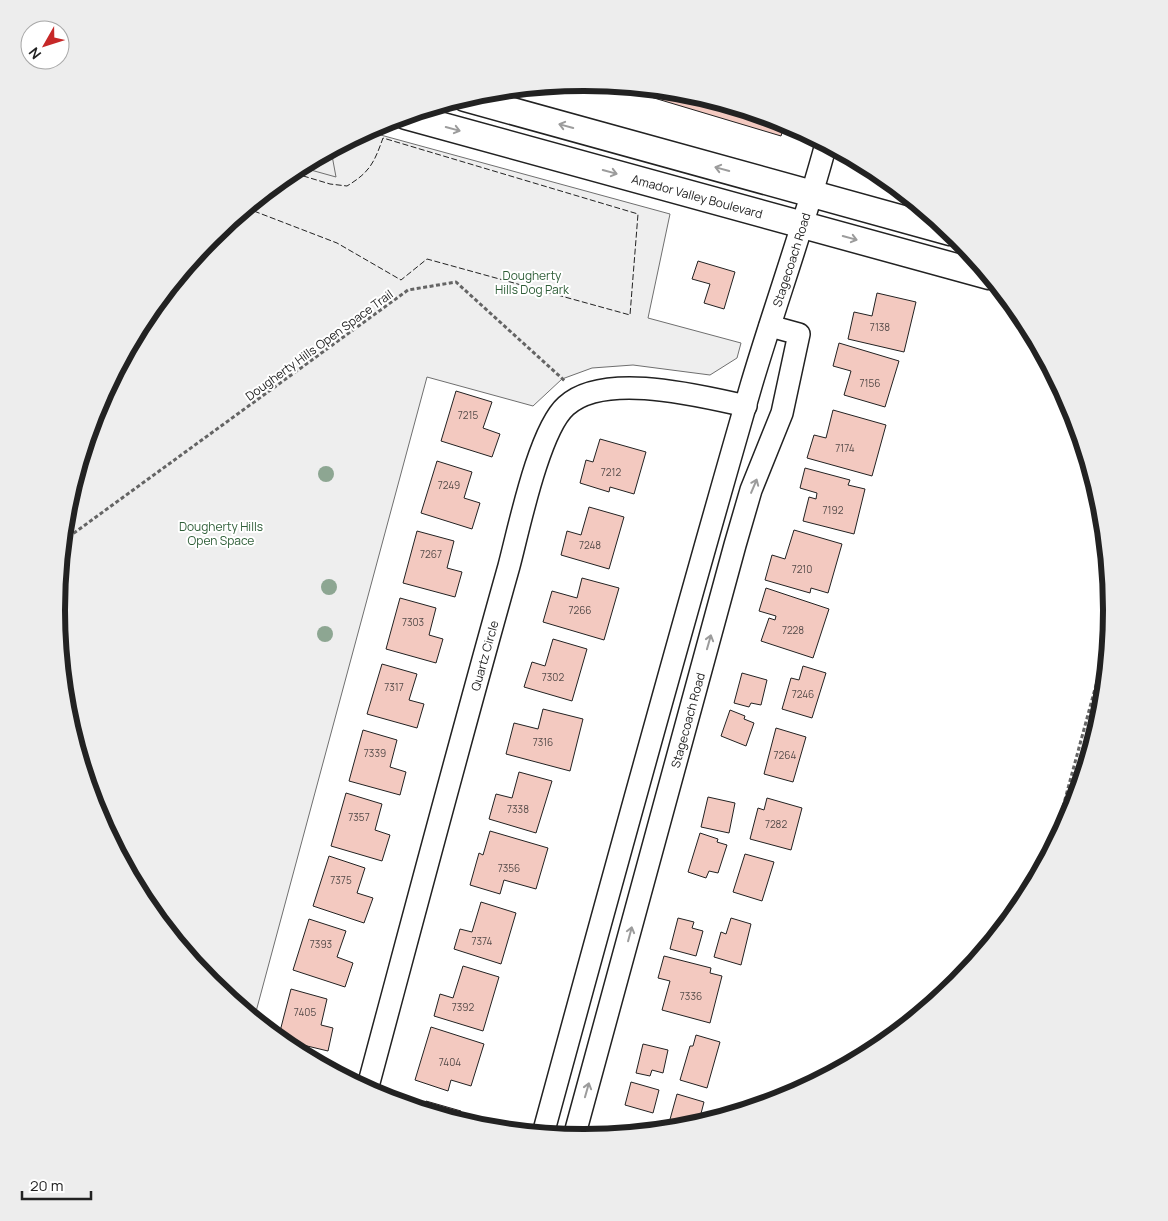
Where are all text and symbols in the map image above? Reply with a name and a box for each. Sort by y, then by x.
north arrow [20,20,70,70]
text: N [24,44,45,63]
one-way arrow [558,120,574,130]
one-way arrow [444,124,460,134]
one-way arrow [715,164,731,173]
one-way arrow [601,168,617,177]
street label: Amador Valley Boulevard [630,170,765,222]
street label: Stagecoach Road [768,210,814,309]
one-way arrow [842,234,858,244]
park label: Dougherty Hills Dog Park [495,267,570,298]
street label: Dougherty Hills Open Space Trail [242,286,396,404]
house number: 7138 [870,320,890,334]
house number: 7156 [860,376,880,390]
house number: 7215 [458,408,478,422]
house number: 7174 [835,441,855,455]
house number: 7212 [601,465,621,479]
house number: 7249 [438,478,460,492]
one-way arrow [750,478,759,493]
house number: 7192 [823,503,844,517]
park label: Dougherty Hills Open Space [179,518,263,549]
house number: 7248 [579,538,601,552]
house number: 7267 [420,547,442,561]
house number: 7210 [792,562,812,576]
house number: 7266 [568,603,592,617]
house number: 7303 [402,615,424,629]
street label: Quartz Circle [466,618,502,693]
house number: 7228 [782,623,804,637]
one-way arrow [705,634,715,650]
house number: 7302 [542,670,564,684]
street label: Stagecoach Road [666,671,708,770]
house number: 7317 [384,680,404,694]
house number: 7246 [792,687,814,701]
house number: 7316 [533,735,553,749]
house number: 7339 [364,746,386,760]
house number: 7264 [774,748,797,762]
house number: 7338 [507,802,529,816]
house number: 7357 [348,810,370,824]
house number: 7282 [765,817,787,831]
house number: 7356 [498,861,520,875]
house number: 7375 [330,873,352,887]
one-way arrow [625,926,635,942]
house number: 7374 [471,934,493,948]
house number: 7393 [310,937,332,951]
house number: 7336 [680,989,702,1003]
house number: 7392 [452,1000,475,1014]
house number: 7405 [294,1005,316,1019]
house number: 7404 [439,1055,461,1069]
one-way arrow [583,1083,592,1099]
scale bar [22,1168,91,1200]
text: 20 m [30,1175,63,1196]

